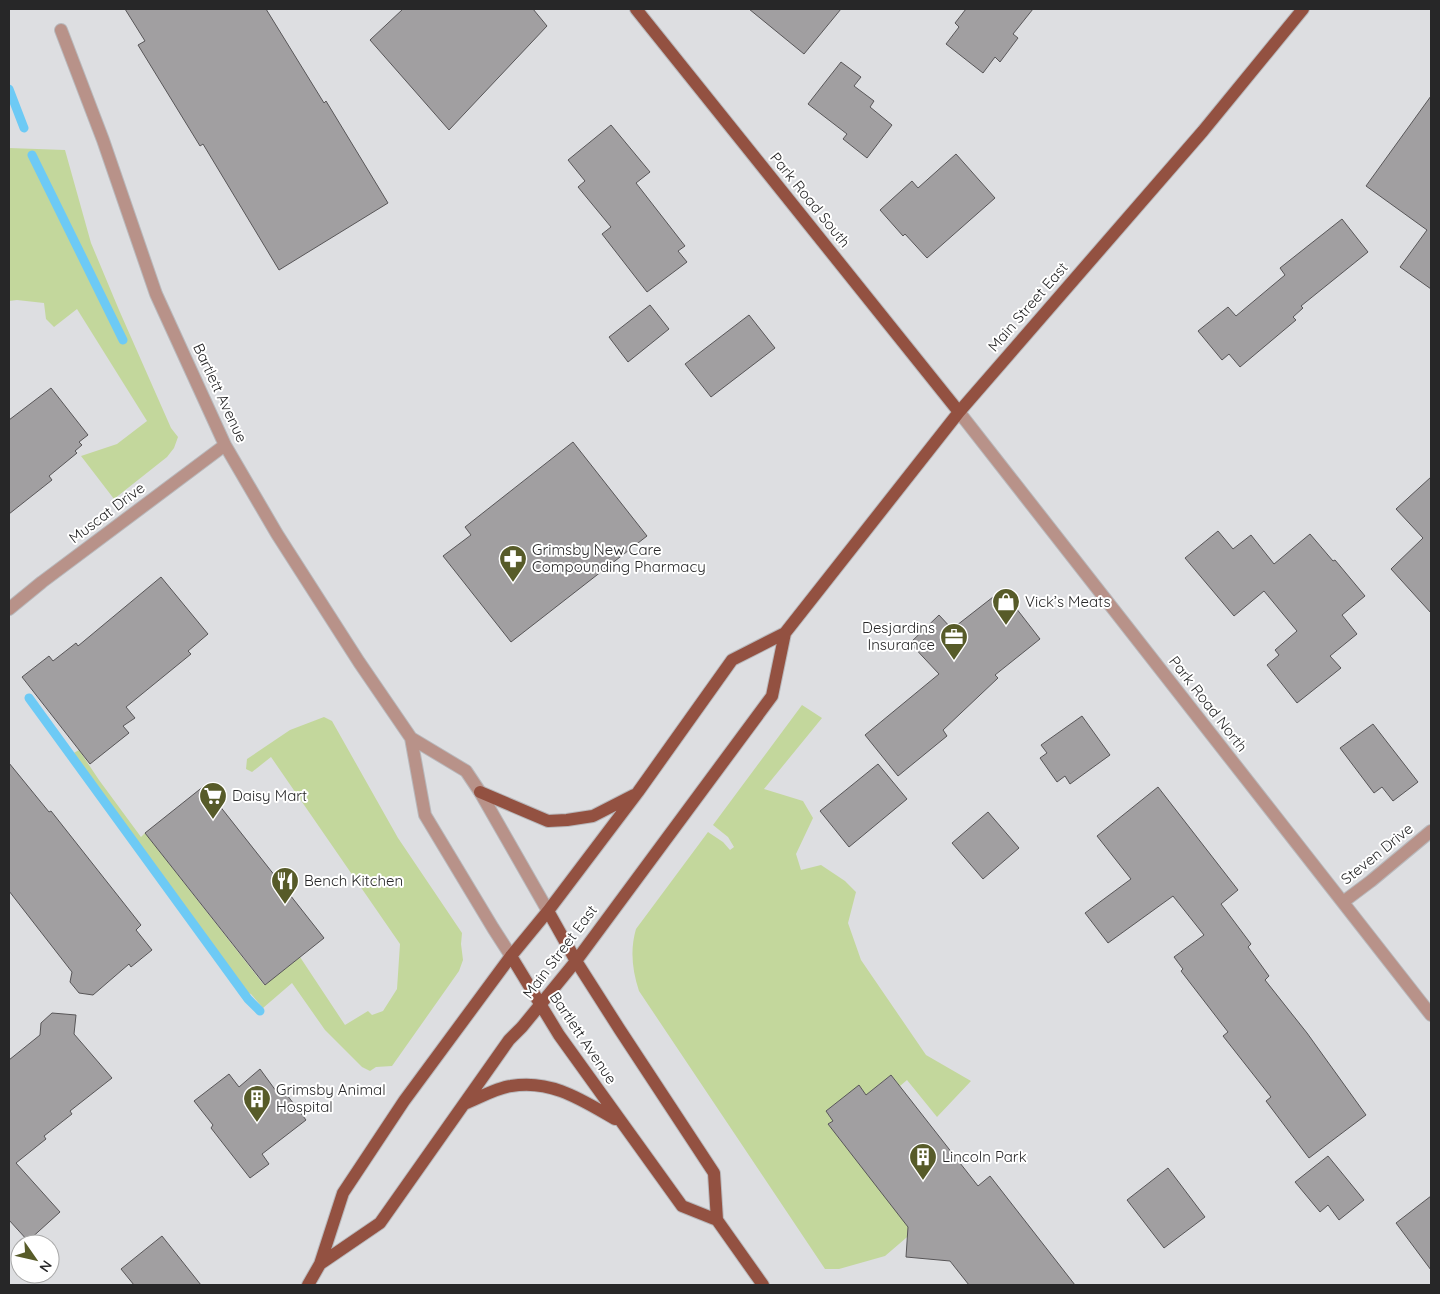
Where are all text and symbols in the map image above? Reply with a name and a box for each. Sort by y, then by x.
street label: Park Road South [766,148,855,251]
street label: Main Street East [984,258,1072,355]
street label: Bartlett Avenue [189,340,252,445]
street label: Muscat Drive [65,478,148,547]
place label: Grimsby New Care Compounding Pharmacy [532,540,706,576]
pharmacy icon: Grimsby New Care Compounding Pharmacy [498,544,528,583]
shop icon: Vick’s Meats [991,587,1021,626]
place label: Vick’s Meats [1025,592,1110,611]
place label: Desjardins Insurance [862,618,935,654]
office icon: Desjardins Insurance [939,622,969,661]
street label: Park Road North [1165,652,1252,755]
supermarket icon: Daisy Mart [198,781,228,820]
place label: Daisy Mart [232,786,307,805]
street label: Steven Drive [1337,819,1416,888]
restaurant icon: Bench Kitchen [270,866,300,905]
place label: Bench Kitchen [304,871,403,890]
street label: Main Street East [518,901,601,1002]
street label: Bartlett Avenue [546,988,621,1087]
place label: Grimsby Animal Hospital [276,1080,386,1116]
building icon: Grimsby Animal Hospital [242,1084,272,1123]
building icon: Lincoln Park [908,1142,938,1181]
place label: Lincoln Park [942,1147,1027,1166]
north arrow [10,1234,60,1284]
text: N [35,1257,56,1276]

